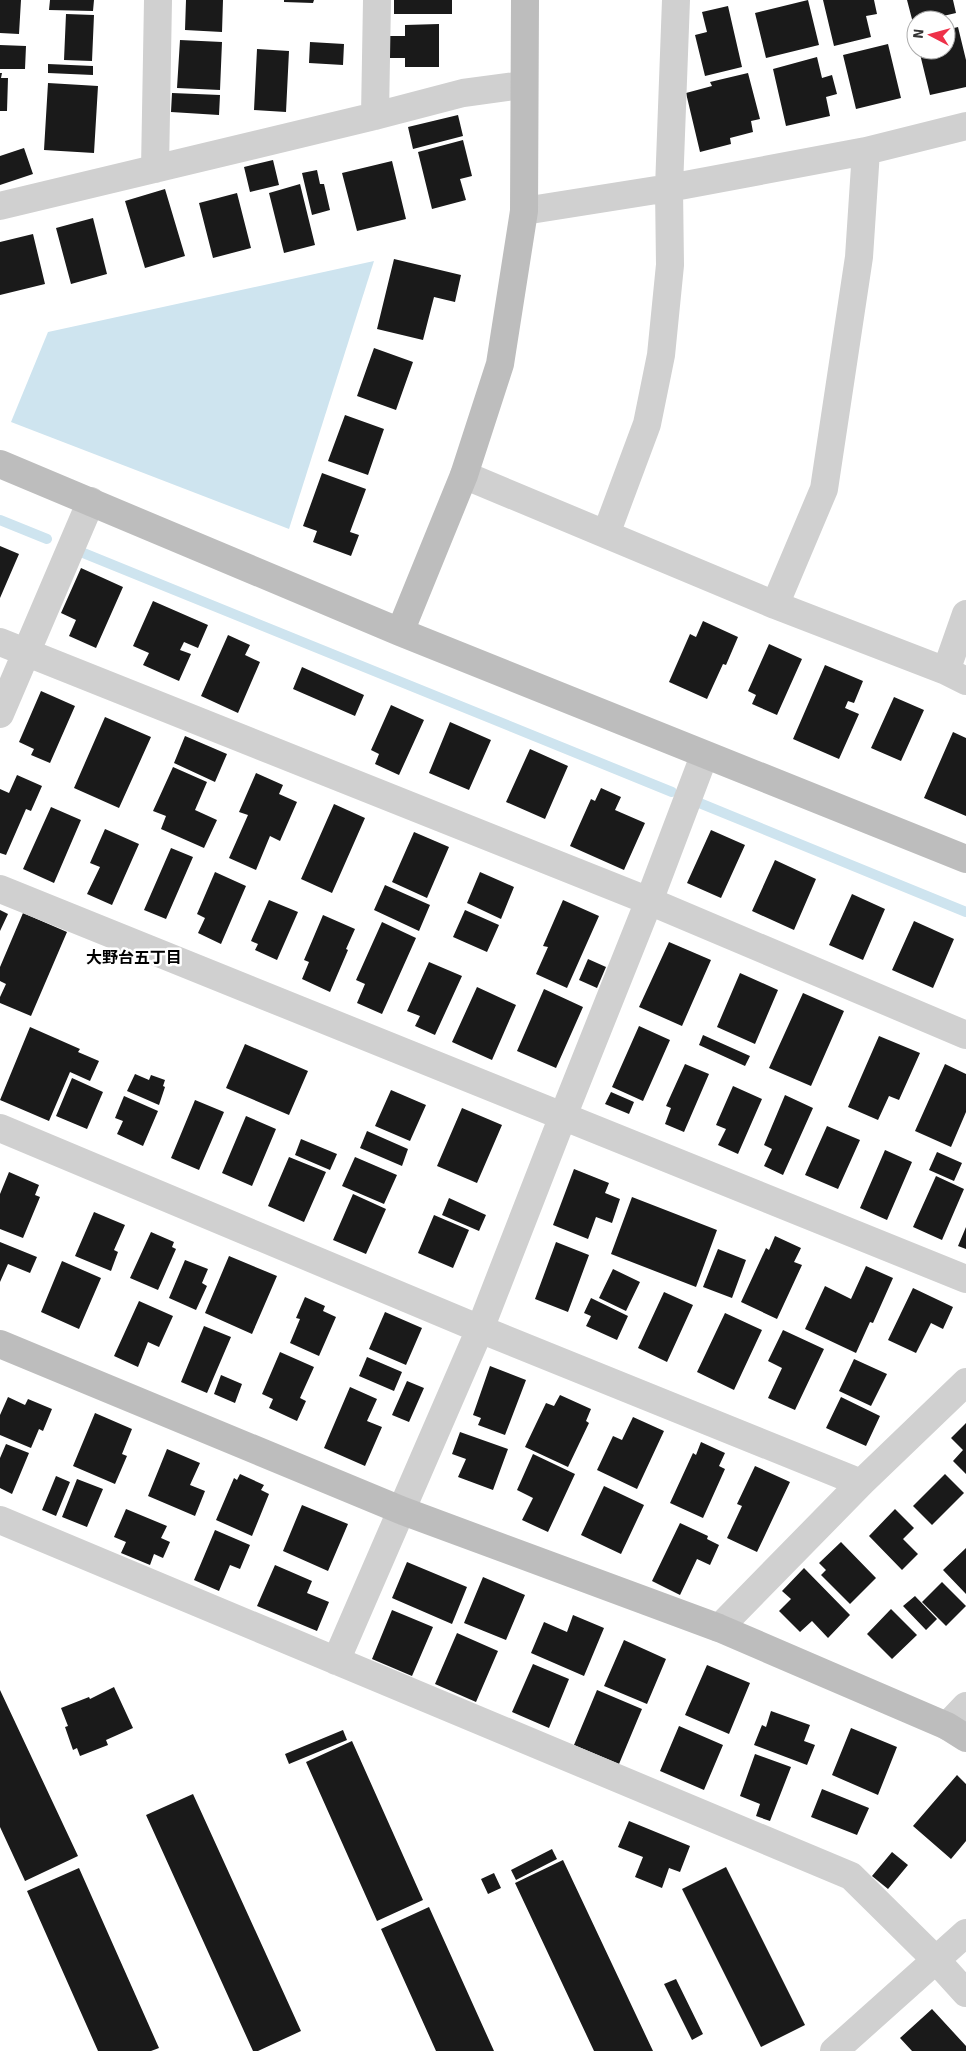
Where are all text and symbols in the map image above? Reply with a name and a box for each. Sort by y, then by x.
north arrow [906,10,956,60]
text: N [910,28,928,39]
district label: 大野台五丁目 [86,948,182,968]

